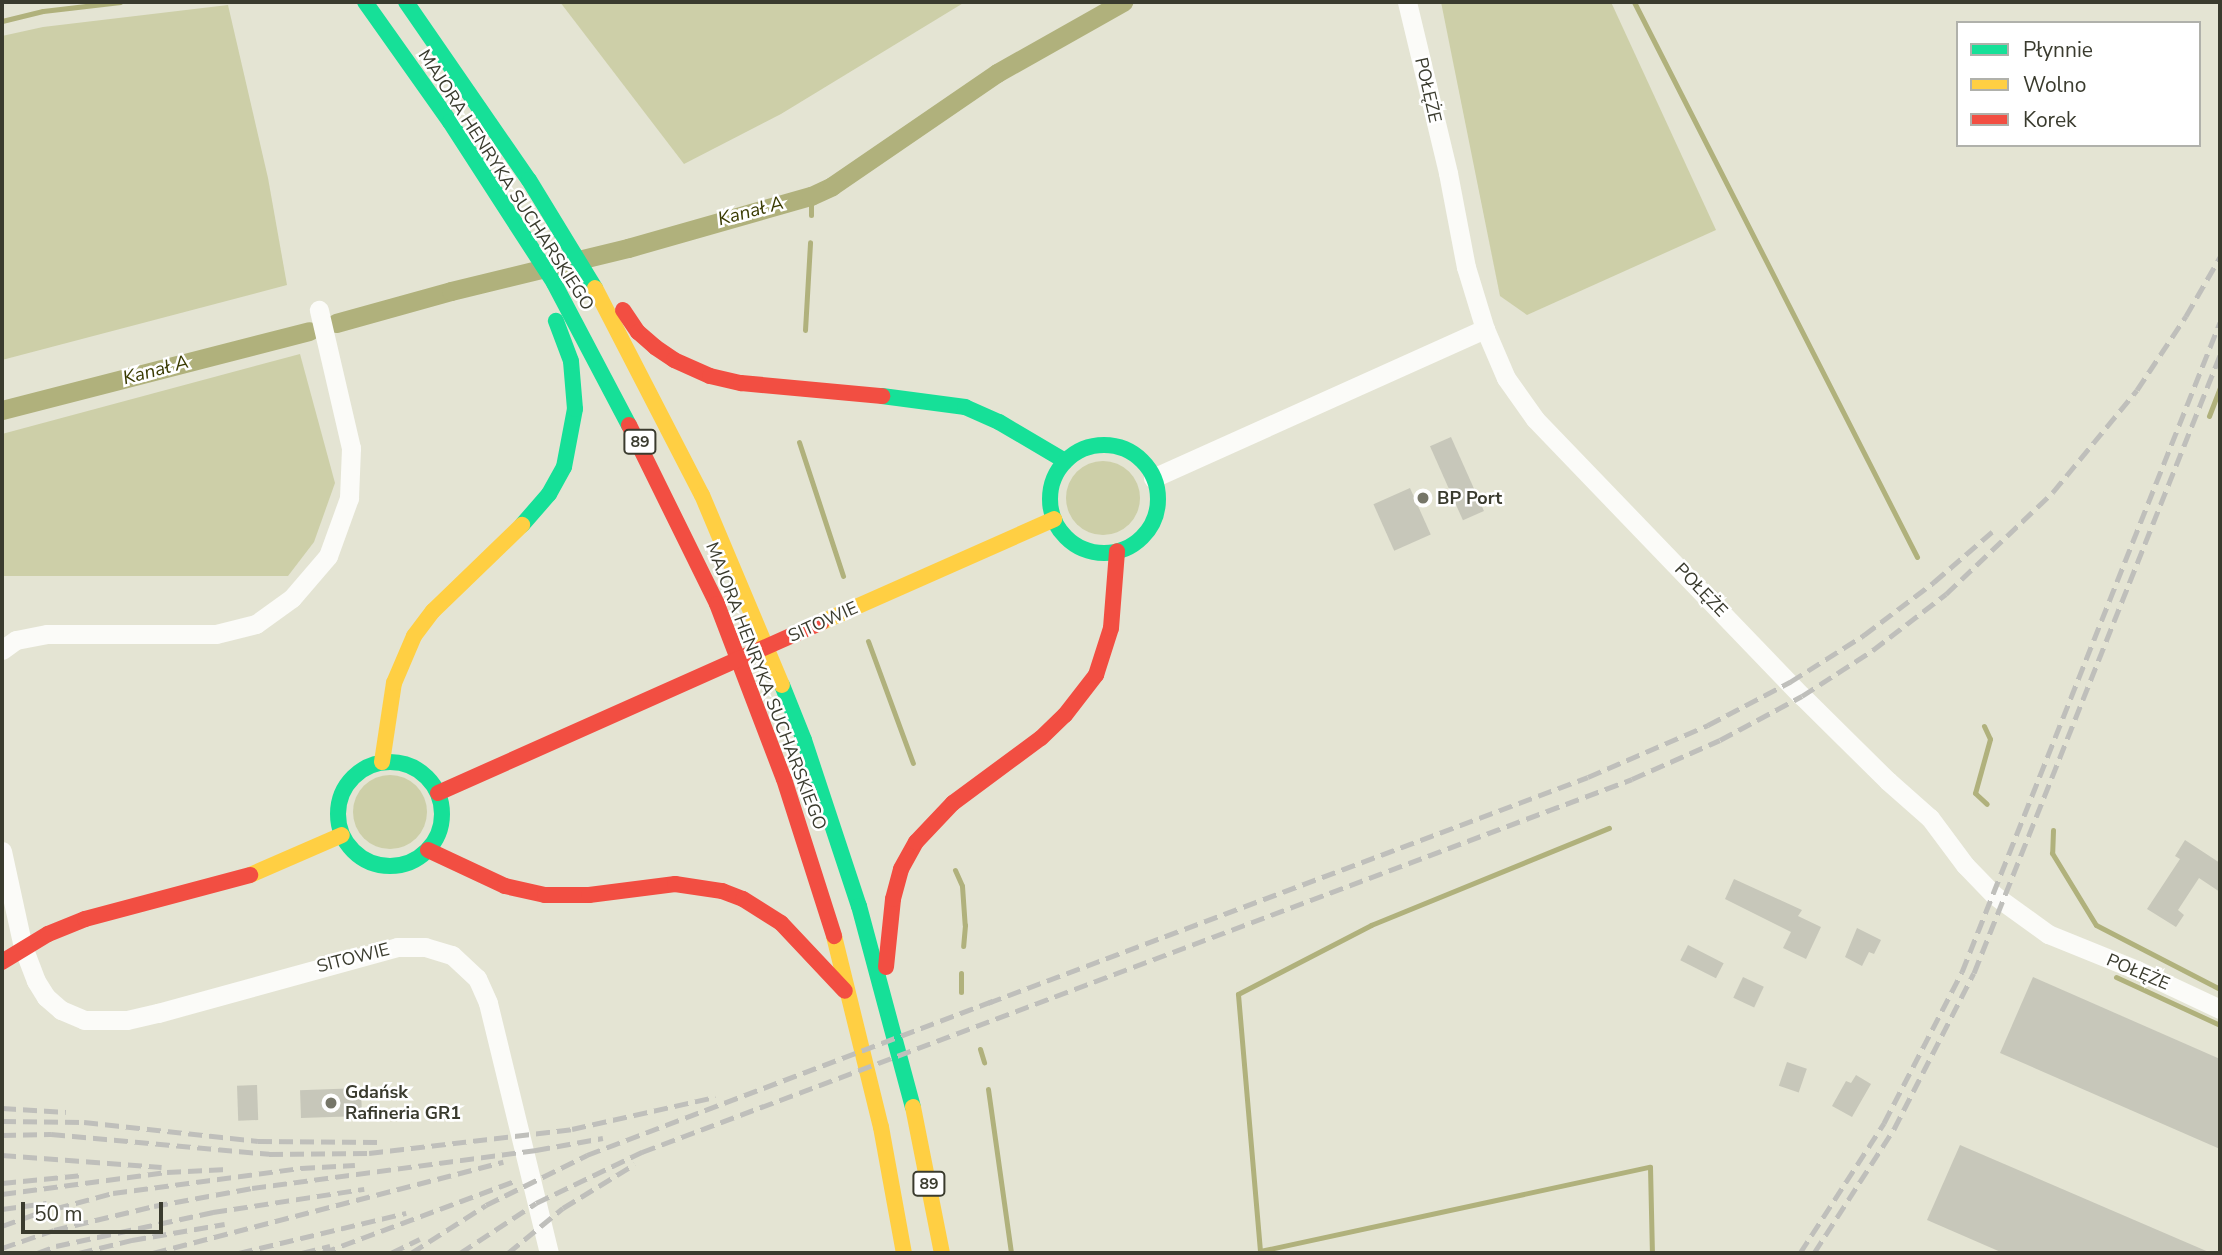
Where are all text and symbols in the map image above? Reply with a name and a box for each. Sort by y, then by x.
legend [1956,21,2201,147]
text: Płynnie [2023,36,2093,64]
street label: MAJORA HENRYKA SUCHARSKIEGO [413,46,599,314]
street label: POŁĘŻE [1410,55,1446,125]
text: Wolno [2023,71,2086,99]
text: Korek [2023,106,2077,134]
water label: Kanał A [716,192,786,232]
water label: Kanał A [121,351,191,391]
road number: 89 [622,430,658,454]
place label: BP Port [1437,487,1502,509]
marker: BP Port [1415,490,1431,506]
street label: MAJORA HENRYKA SUCHARSKIEGO [701,539,831,833]
street label: POŁĘŻE [1670,559,1732,621]
street label: SITOWIE [785,597,861,647]
street label: SITOWIE [314,939,392,977]
street label: POŁĘŻE [2103,949,2173,995]
place label: Gdańsk Rafineria GR1 [345,1082,461,1124]
marker: Gdańsk Rafineria GR1 [323,1095,339,1111]
road number: 89 [912,1172,946,1196]
scale bar [24,1188,166,1232]
text: 50 m [34,1200,83,1228]

